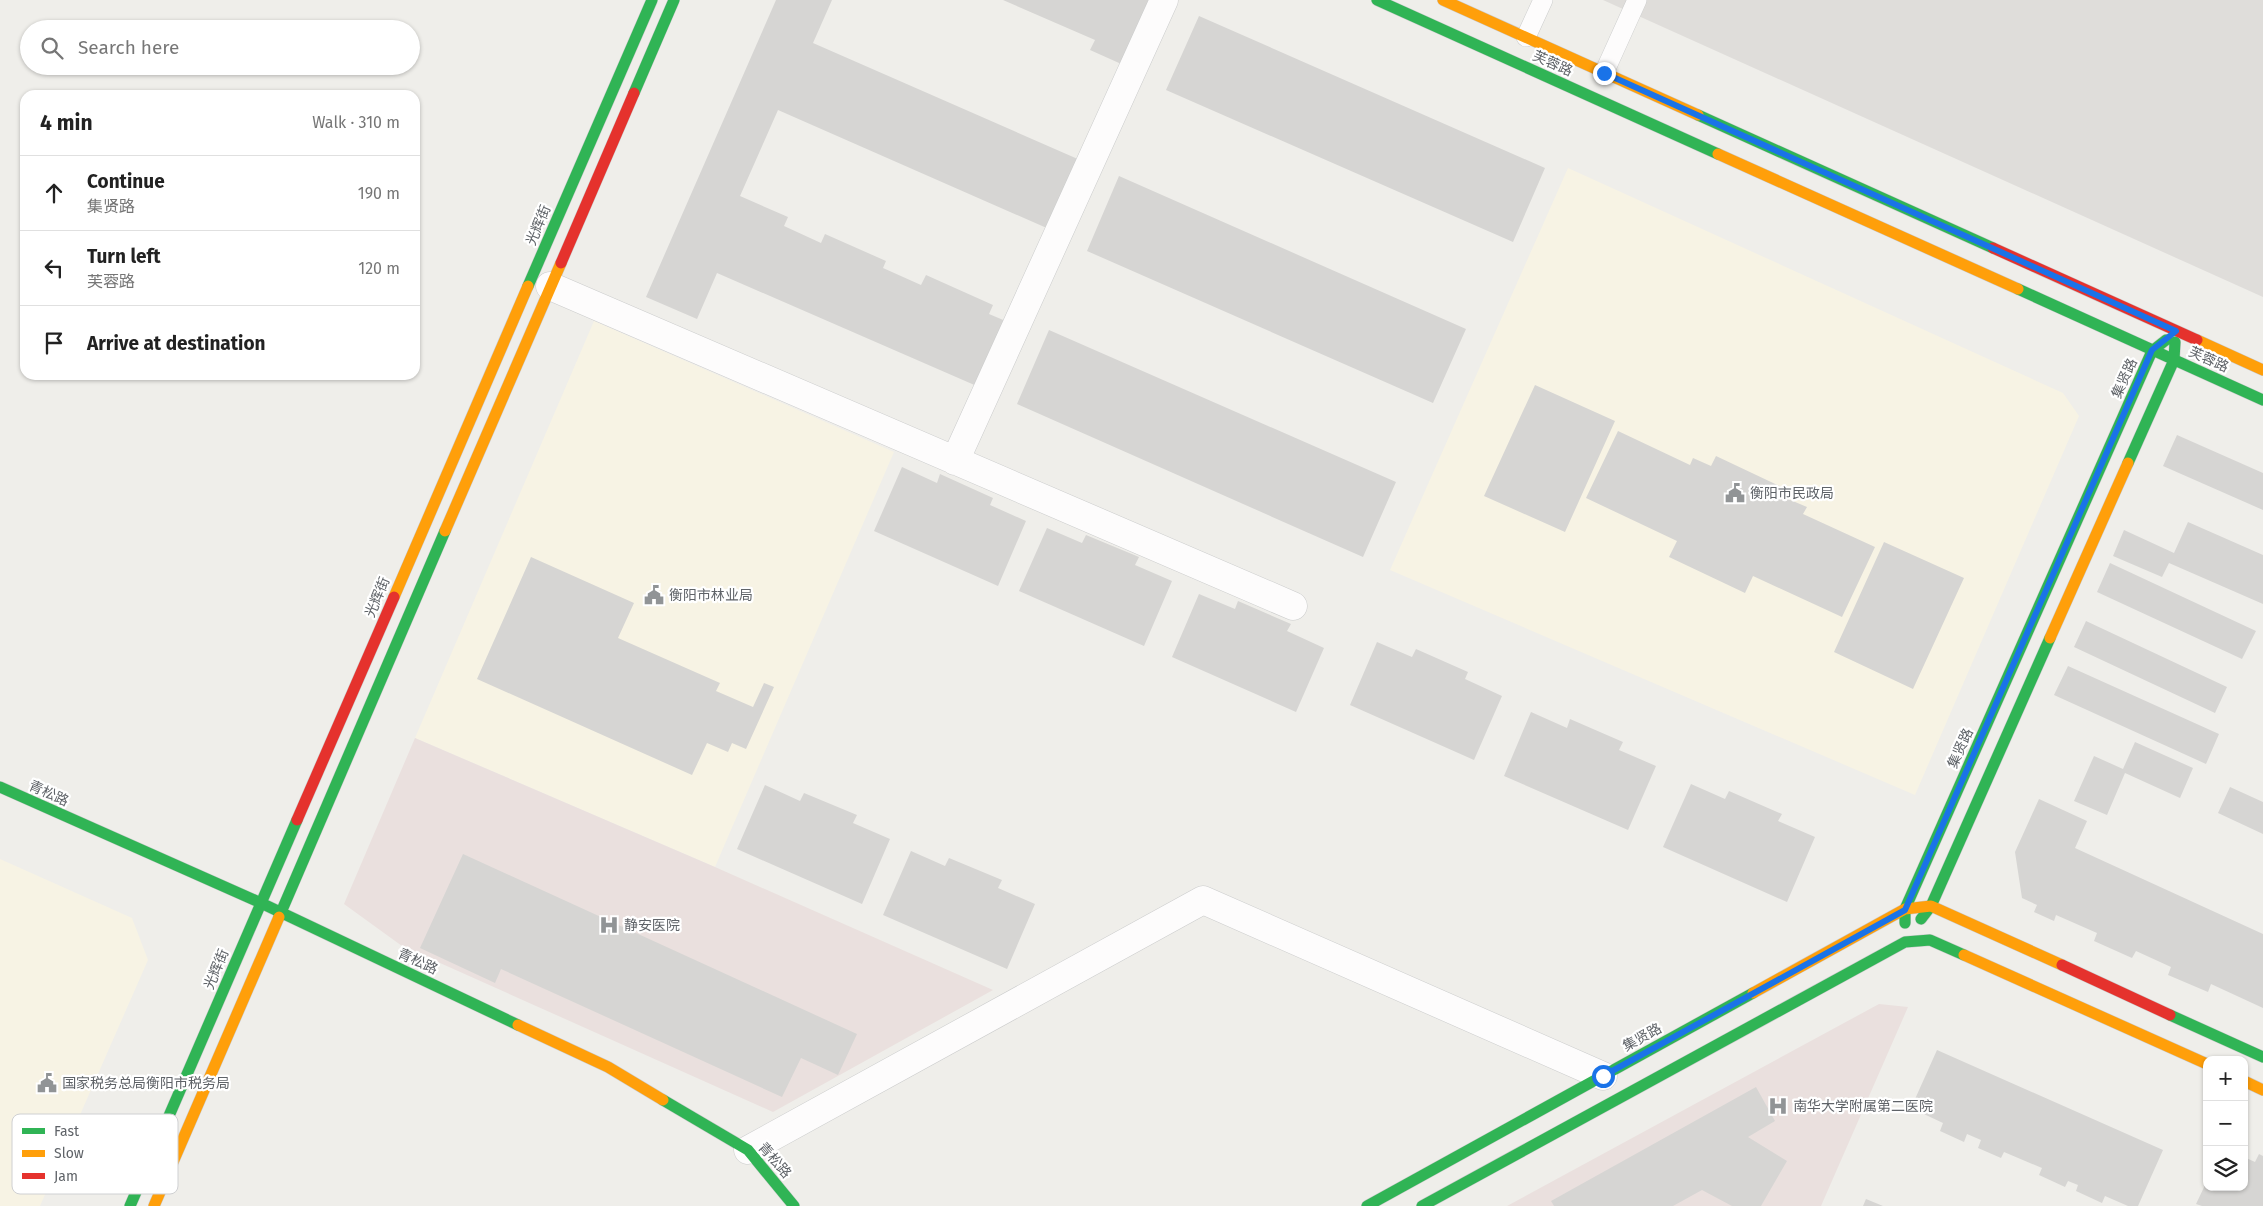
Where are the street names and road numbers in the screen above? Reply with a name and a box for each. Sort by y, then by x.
street label: 芙蓉路 [1530,47,1575,80]
street label: 光辉街 [522,203,554,248]
street label: 芙蓉路 [2186,343,2231,376]
street label: 集贤路 [2108,356,2141,401]
street label: 光辉街 [361,575,393,620]
street label: 集贤路 [1944,726,1977,771]
street label: 青松路 [26,777,71,810]
street label: 青松路 [395,945,440,978]
street label: 光辉街 [200,947,232,992]
street label: 集贤路 [1620,1020,1665,1055]
street label: 青松路 [754,1139,795,1182]

